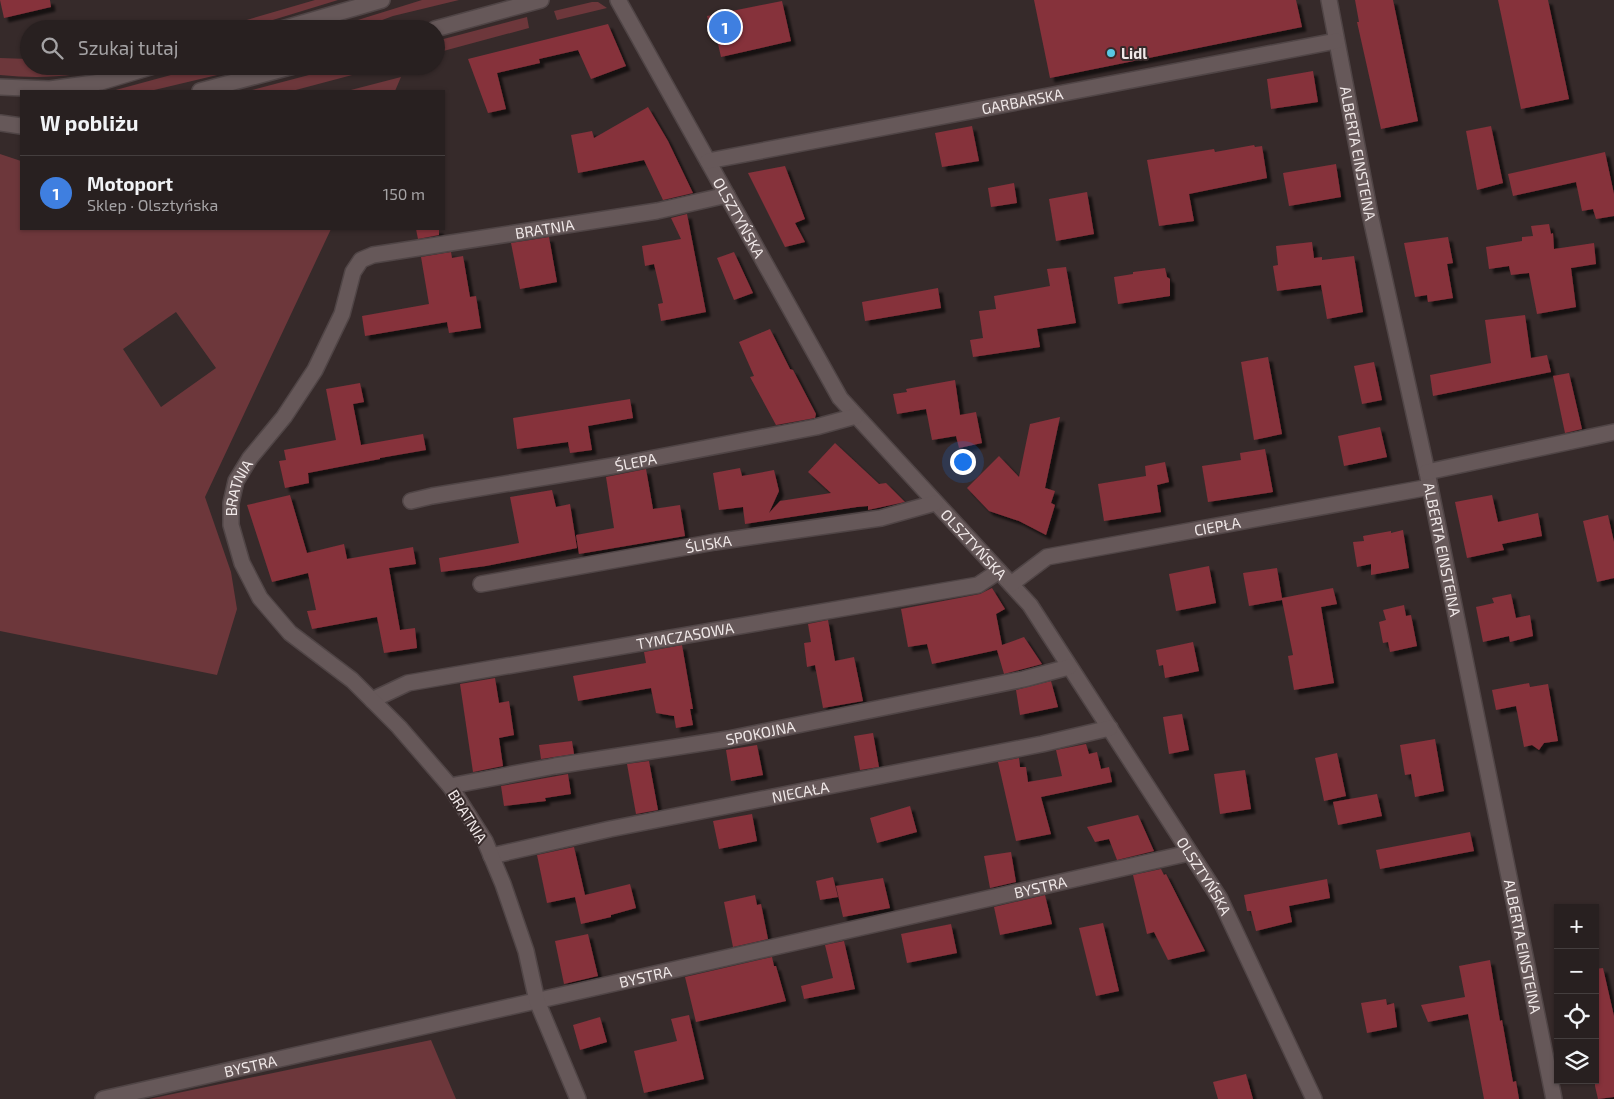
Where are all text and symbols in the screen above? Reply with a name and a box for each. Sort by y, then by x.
pin: 1 [709,8,741,46]
search box [20,20,445,75]
icon: search [38,34,66,62]
text: Szukaj tutaj [78,36,178,59]
place label: Lidl [1121,44,1147,62]
marker: Lidl [1105,47,1117,59]
street label: GARBARSKA [980,84,1065,118]
street label: ALBERTA EINSTEINA [1337,85,1380,223]
text: W pobliżu [40,110,139,135]
text: Motoport [87,172,173,195]
street label: OLSZTYŃSKA [710,174,769,261]
text: 1 [53,184,59,203]
text: 150 m [383,184,425,203]
text: Sklep · Olsztyńska [87,195,218,214]
street label: BRATNIA [514,215,576,242]
street label: ŚLEPA [613,449,659,474]
your location [950,449,976,475]
street label: BRATNIA [221,455,256,516]
street label: ALBERTA EINSTEINA [1420,481,1465,619]
street label: OLSZTYŃSKA [937,505,1011,583]
street label: CIEPŁA [1192,513,1243,539]
street label: ŚLISKA [684,531,733,556]
street label: TYMCZASOWA [635,618,736,653]
street label: SPOKOJNA [724,716,797,748]
street label: NIECAŁA [770,777,831,806]
street label: BRATNIA [445,786,492,847]
street label: OLSZTYŃSKA [1173,833,1236,919]
street label: BYSTRA [1012,872,1069,901]
street label: ALBERTA EINSTEINA [1501,878,1546,1016]
map controls [1554,904,1599,1084]
button: + [1554,904,1599,949]
button: − [1554,949,1599,994]
street label: BYSTRA [617,961,674,991]
button: locate [1554,994,1599,1039]
button: layers [1554,1039,1599,1084]
street label: BYSTRA [222,1051,279,1080]

